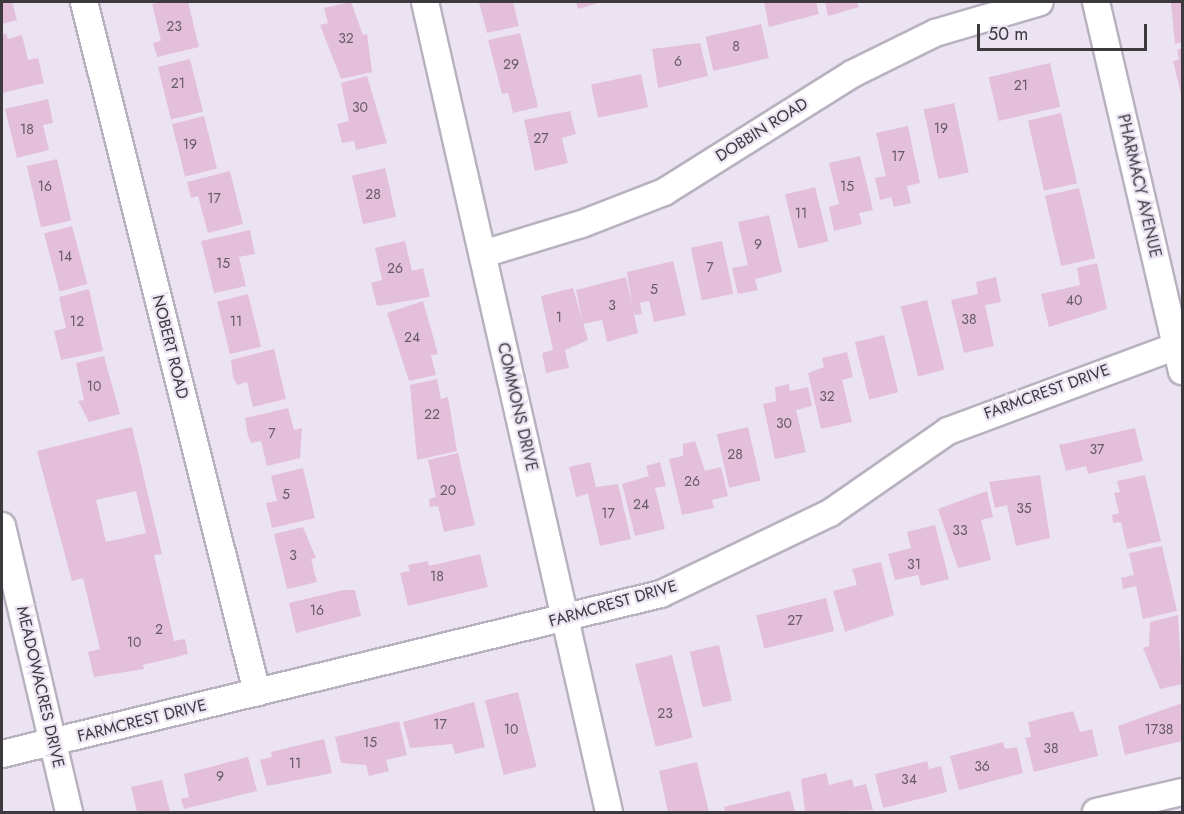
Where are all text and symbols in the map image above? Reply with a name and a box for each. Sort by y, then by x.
scale bar [980,12,1150,50]
house number: 23 [166,18,182,34]
text: 50 m [988,21,1028,47]
house number: 32 [338,30,354,46]
house number: 8 [732,38,740,54]
house number: 6 [674,53,682,69]
house number: 29 [503,56,519,72]
house number: 21 [171,75,185,91]
house number: 21 [1014,77,1028,93]
street label: DOBBIN ROAD [712,94,812,166]
house number: 30 [352,99,368,115]
street label: PHARMACY AVENUE [1113,112,1165,260]
house number: 19 [934,120,948,136]
house number: 18 [20,121,34,137]
house number: 27 [533,130,549,146]
house number: 19 [183,136,197,152]
house number: 17 [891,148,905,164]
house number: 16 [38,178,52,194]
house number: 15 [840,178,854,194]
house number: 28 [365,186,381,202]
house number: 17 [207,190,221,206]
house number: 11 [795,205,807,221]
house number: 9 [754,236,762,252]
house number: 14 [58,248,72,264]
house number: 15 [216,255,230,271]
house number: 7 [706,259,714,275]
house number: 26 [387,260,403,276]
house number: 5 [650,281,658,297]
house number: 40 [1066,292,1082,308]
street label: NOBERT ROAD [148,293,192,401]
house number: 3 [608,297,616,313]
house number: 1 [556,309,562,325]
house number: 38 [961,311,977,327]
house number: 12 [70,313,84,329]
house number: 11 [230,313,242,329]
house number: 24 [404,329,420,345]
street label: COMMONS DRIVE [493,341,541,473]
street label: FARMCREST DRIVE [982,360,1112,424]
house number: 10 [87,378,101,394]
house number: 32 [819,388,835,404]
house number: 22 [424,406,440,422]
house number: 30 [776,415,792,431]
house number: 7 [268,425,276,441]
house number: 37 [1090,441,1104,457]
house number: 28 [727,446,743,462]
house number: 26 [684,473,700,489]
house number: 20 [440,482,456,498]
house number: 5 [282,486,290,502]
house number: 24 [633,496,649,512]
house number: 35 [1016,500,1032,516]
house number: 17 [601,505,615,521]
house number: 33 [952,522,968,538]
house number: 3 [289,547,297,563]
house number: 31 [907,556,921,572]
house number: 18 [430,568,444,584]
street label: FARMCREST DRIVE [547,577,679,631]
house number: 16 [310,602,324,618]
street label: MEADOWACRES DRIVE [12,604,68,770]
house number: 27 [787,612,803,628]
house number: 2 [155,621,163,637]
house number: 10 [127,634,141,650]
street label: FARMCREST DRIVE [76,696,208,746]
house number: 23 [657,705,673,721]
house number: 17 [433,716,447,732]
house number: 10 [504,721,518,737]
house number: 1738 [1145,721,1173,737]
house number: 15 [363,734,377,750]
house number: 38 [1043,740,1059,756]
house number: 11 [289,755,301,771]
house number: 36 [974,758,990,774]
house number: 9 [216,768,224,784]
house number: 34 [901,771,917,787]

